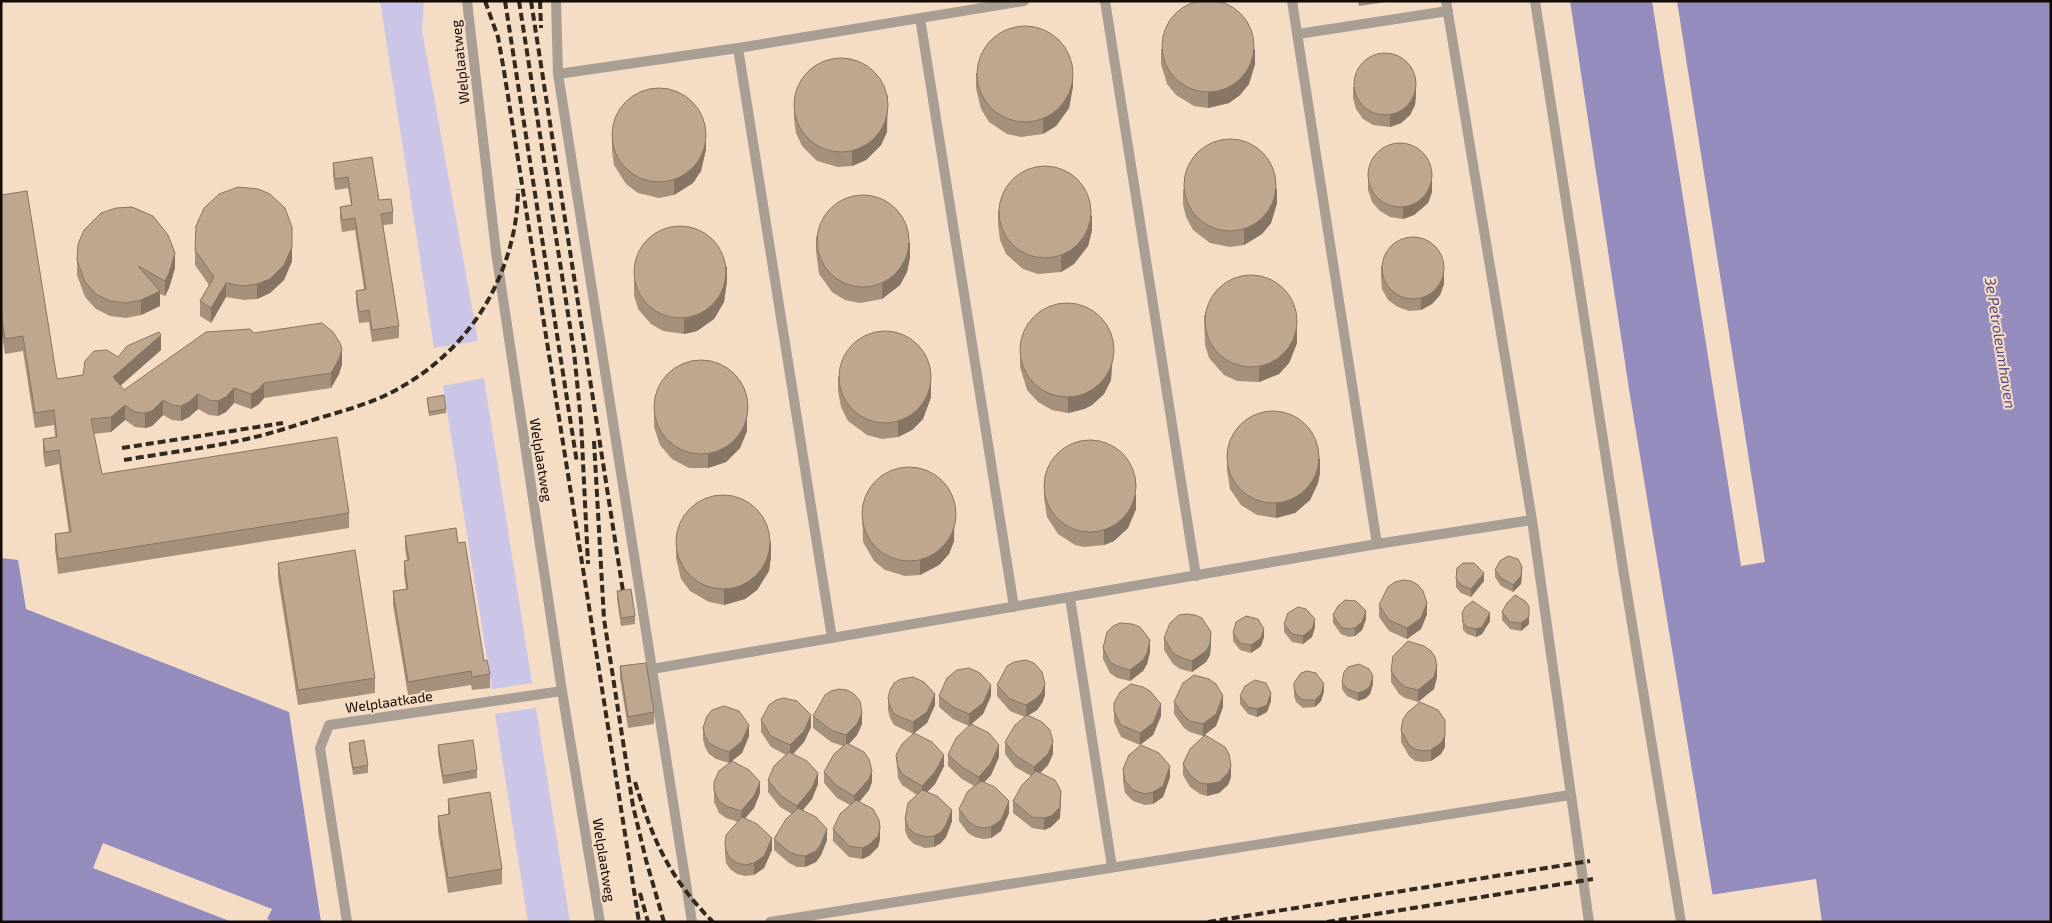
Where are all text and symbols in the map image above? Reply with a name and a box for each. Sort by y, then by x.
street label: Welplaatweg [447,19,472,105]
water label: 3e Petroleumhaven [1982,276,2020,410]
street label: Welplaatweg [526,417,557,503]
street label: Welplaatkade [344,687,434,716]
street label: Welplaatweg [589,817,620,903]

